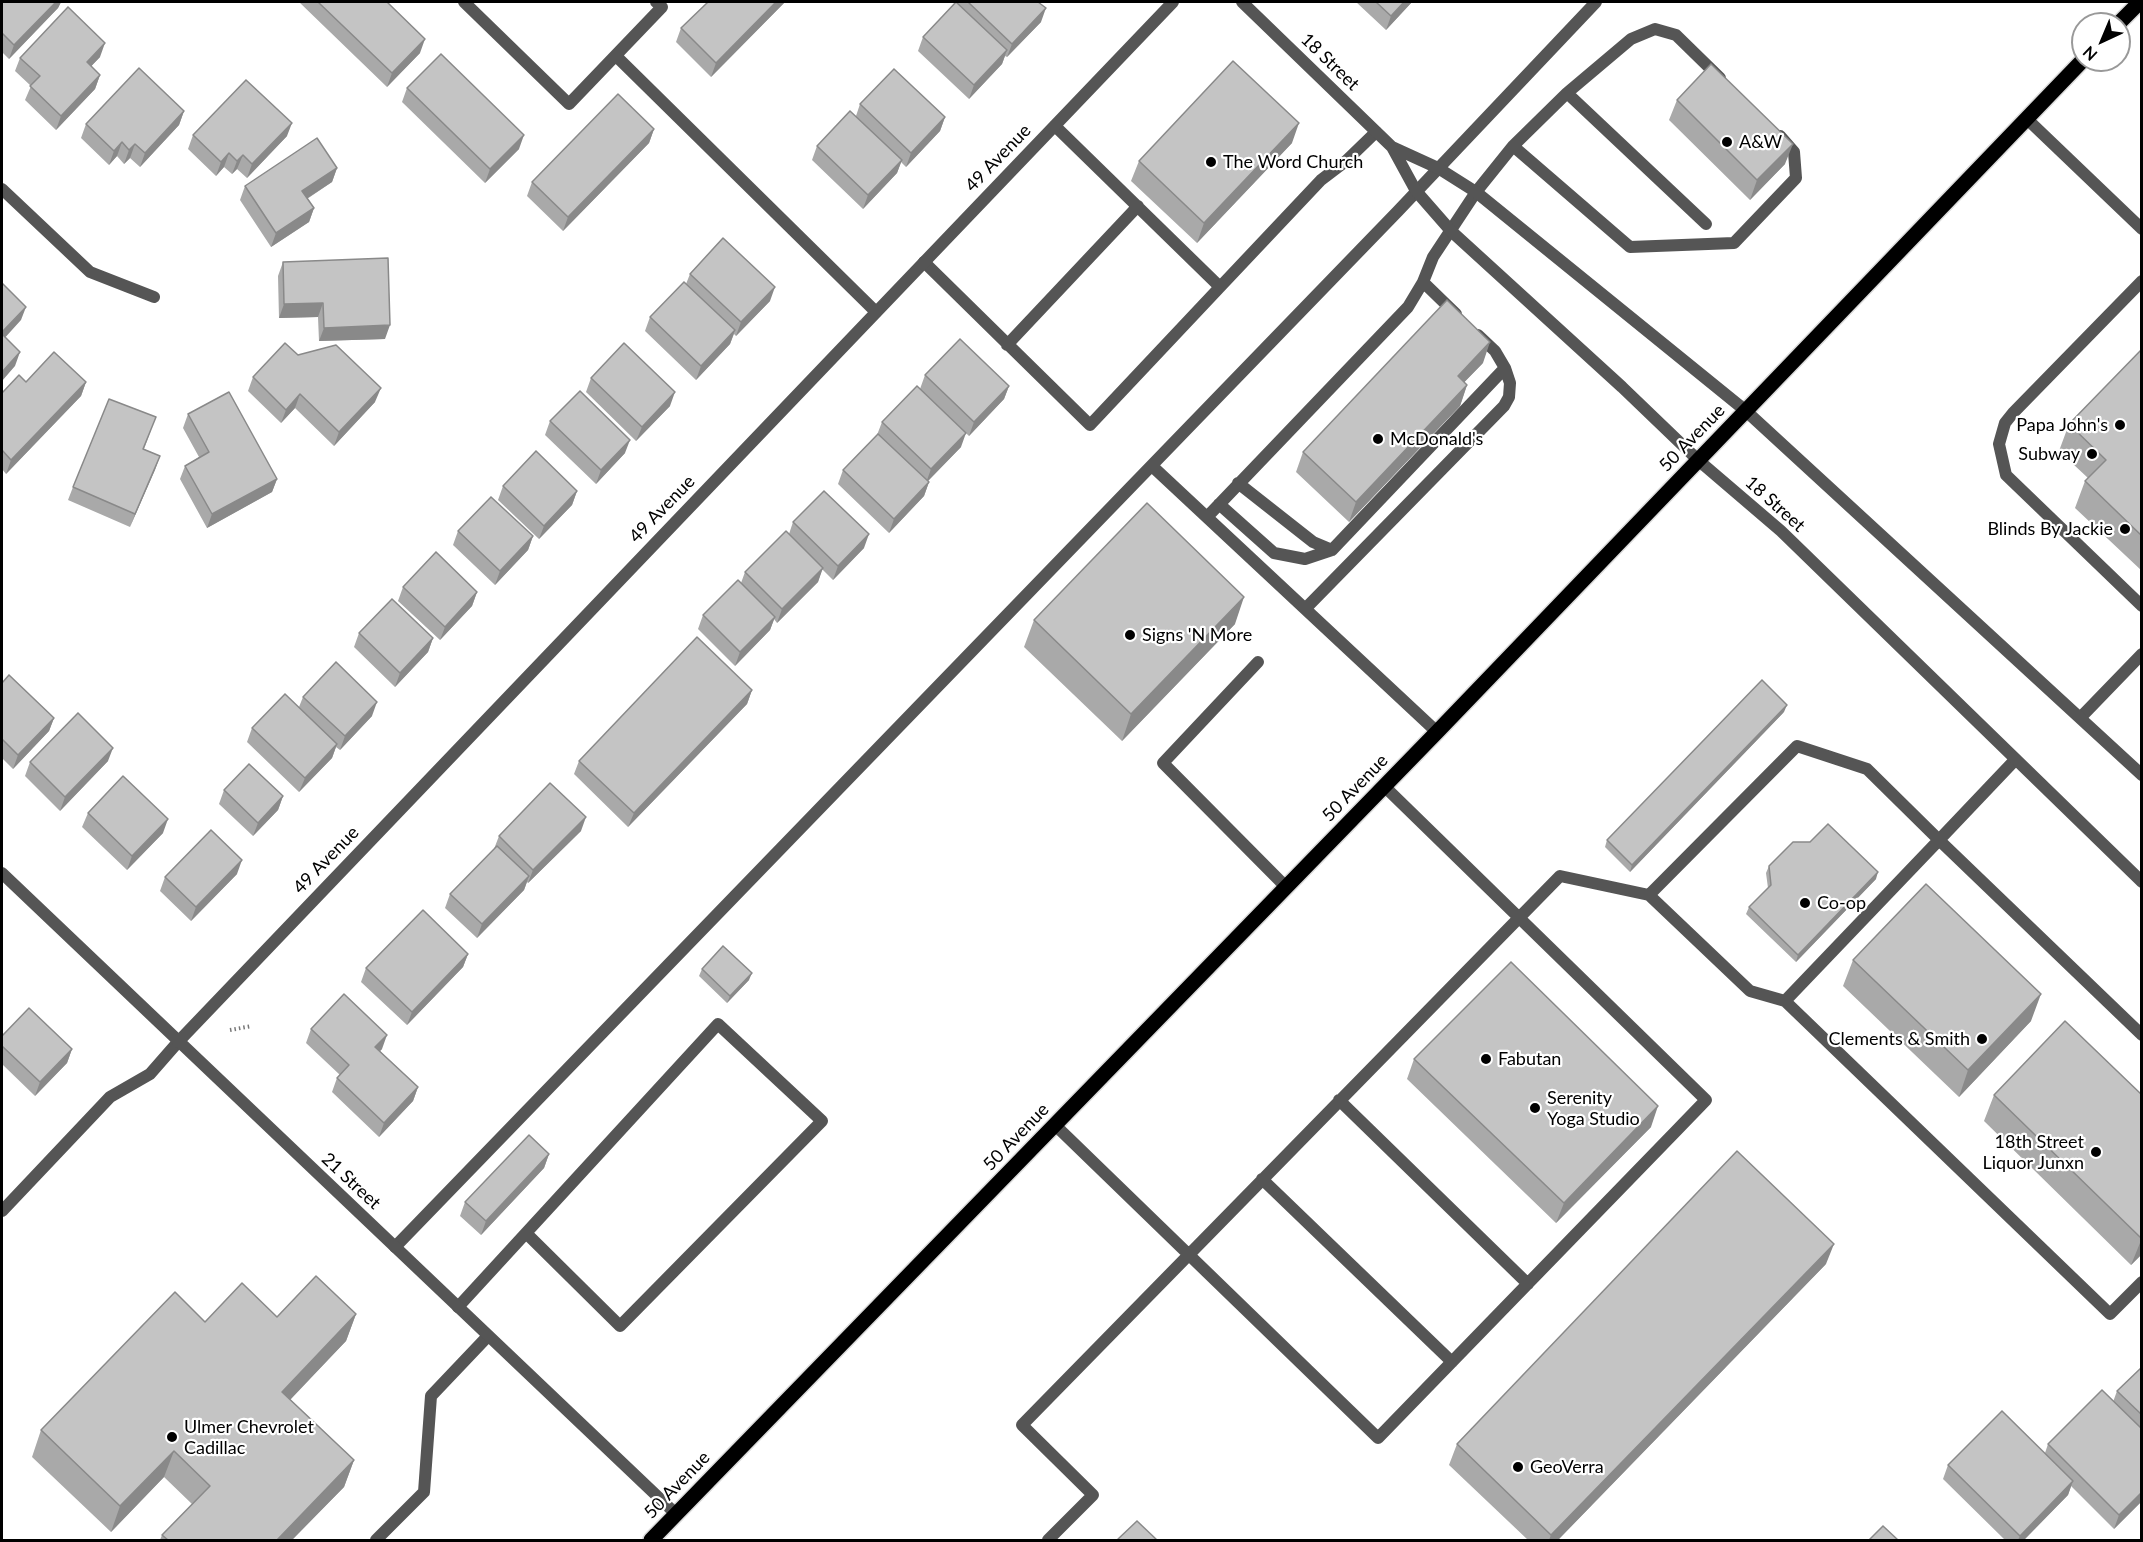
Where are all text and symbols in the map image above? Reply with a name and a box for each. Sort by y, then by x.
north arrow [2071,12,2131,72]
street label: 18 Street [1296,29,1364,95]
text: N [2079,43,2101,65]
street label: 49 Avenue [961,120,1035,196]
place label: A&W [1739,131,1782,153]
marker: A&W [1720,135,1734,149]
place label: The Word Church [1223,151,1363,173]
marker: The Word Church [1204,155,1218,169]
street label: 50 Avenue [1655,400,1729,476]
place label: Papa John's [2016,414,2108,436]
marker: Papa John's [2113,418,2127,432]
place label: McDonald's [1390,428,1483,450]
marker: McDonald's [1371,432,1385,446]
place label: Subway [2018,443,2080,465]
marker: Subway [2085,447,2099,461]
street label: 49 Avenue [625,471,699,547]
street label: 18 Street [1741,472,1809,536]
place label: Blinds By Jackie [1987,518,2113,540]
marker: Blinds By Jackie [2118,522,2132,536]
place label: Signs 'N More [1142,624,1252,646]
marker: Signs 'N More [1123,628,1137,642]
street label: 50 Avenue [1318,750,1392,826]
street label: 49 Avenue [289,822,363,898]
place label: Co-op [1817,892,1866,914]
marker: Co-op [1798,896,1812,910]
place label: Clements & Smith [1829,1028,1970,1050]
marker: Clements & Smith [1975,1032,1989,1046]
place label: Fabutan [1498,1048,1561,1070]
marker: Fabutan [1479,1052,1493,1066]
place label: Serenity Yoga Studio [1547,1087,1640,1130]
street label: 50 Avenue [979,1099,1053,1175]
marker: Serenity Yoga Studio [1528,1101,1542,1115]
place label: 18th Street Liquor Junxn [1983,1131,2084,1174]
marker: 18th Street Liquor Junxn [2089,1145,2103,1159]
street label: 21 Street [317,1148,385,1214]
place label: Ulmer Chevrolet Cadillac [184,1416,314,1458]
marker: Ulmer Chevrolet Cadillac [165,1430,179,1444]
street label: 50 Avenue [640,1447,714,1523]
place label: GeoVerra [1530,1456,1604,1478]
marker: GeoVerra [1511,1460,1525,1474]

